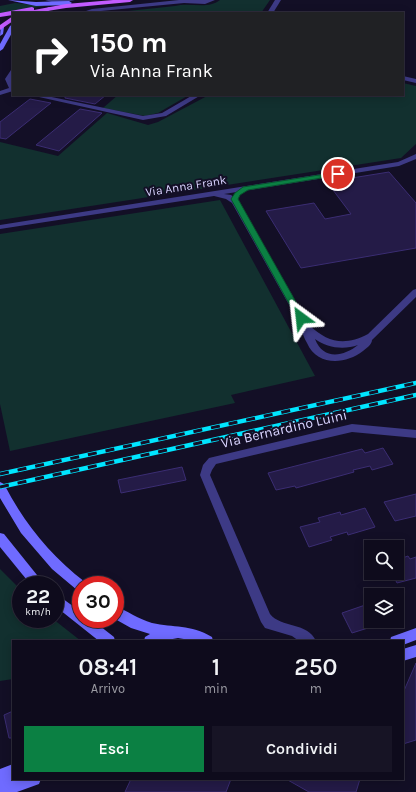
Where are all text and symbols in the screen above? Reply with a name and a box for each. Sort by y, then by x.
text: 150 m [90,26,168,59]
icon: right [24,28,76,80]
text: Via Anna Frank [90,60,213,82]
pin [321,157,355,191]
icon: arrive [327,163,349,185]
street label: Via Anna Frank [144,173,228,199]
position arrow [280,297,322,339]
street label: Via Bernardino Luini [219,406,349,452]
map controls [364,540,404,628]
button: search [364,540,404,580]
speed limit sign: 30 [72,576,124,628]
text: 22 [26,585,50,608]
button: layers [364,588,404,628]
text: km/h [25,606,51,618]
text: 08:41 [79,653,137,681]
text: 1 [212,653,220,681]
text: 250 [294,653,337,681]
text: Arrivo [91,681,125,696]
text: min [204,681,228,696]
text: m [310,681,322,696]
button: Esci [24,726,204,772]
button: Condividi [212,726,392,772]

